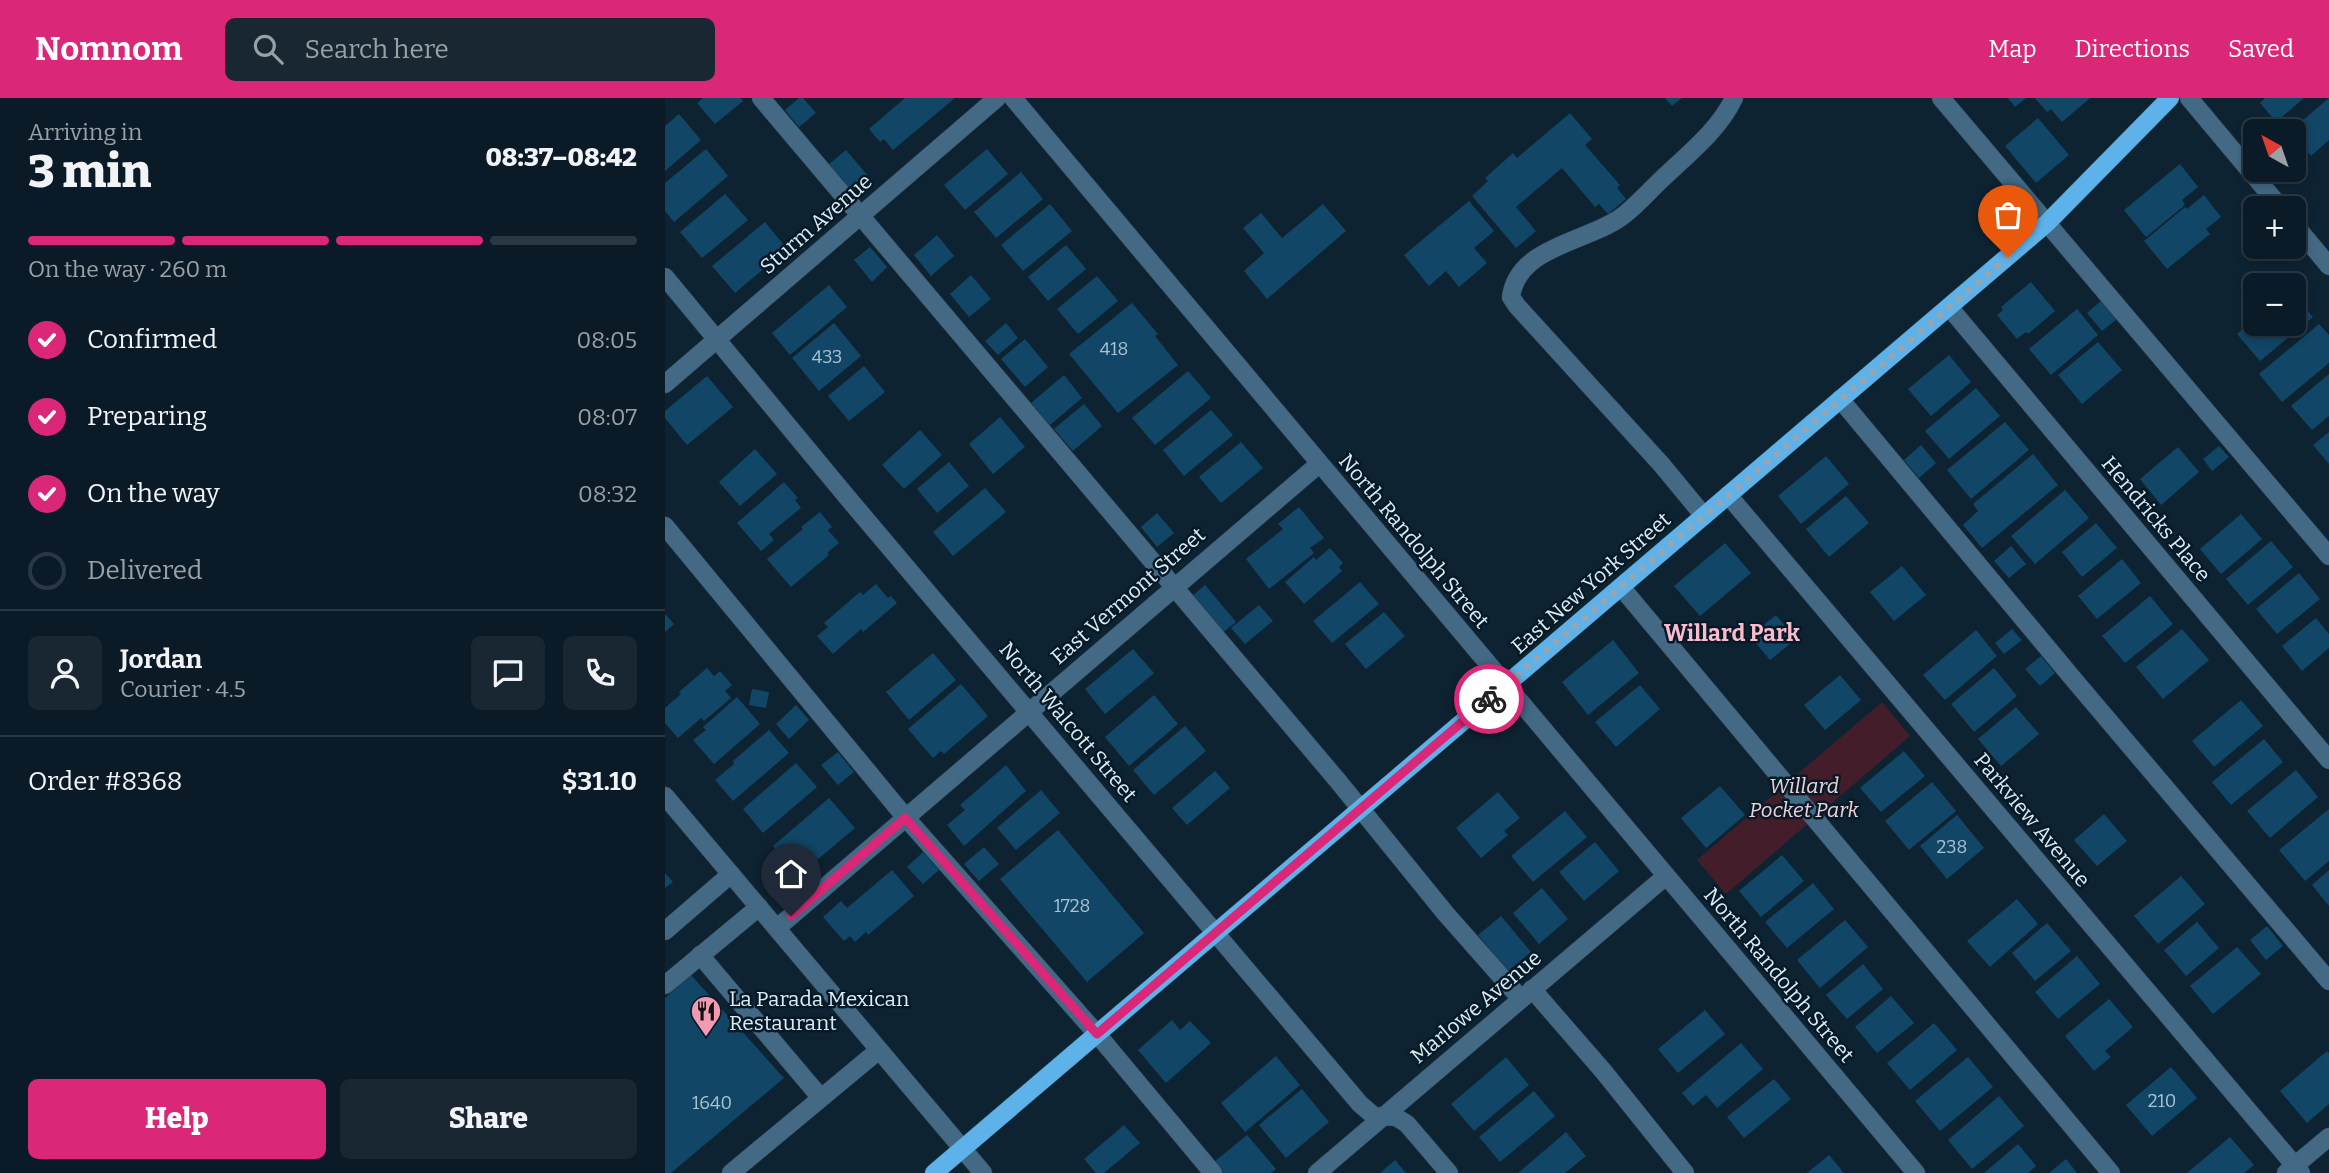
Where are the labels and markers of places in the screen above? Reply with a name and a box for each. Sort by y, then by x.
pin [1978,185,2038,257]
pin [761,844,821,916]
place label: La Parada Mexican Restaurant [729,986,909,1036]
restaurant icon: La Parada Mexican Restaurant [689,994,723,1038]

